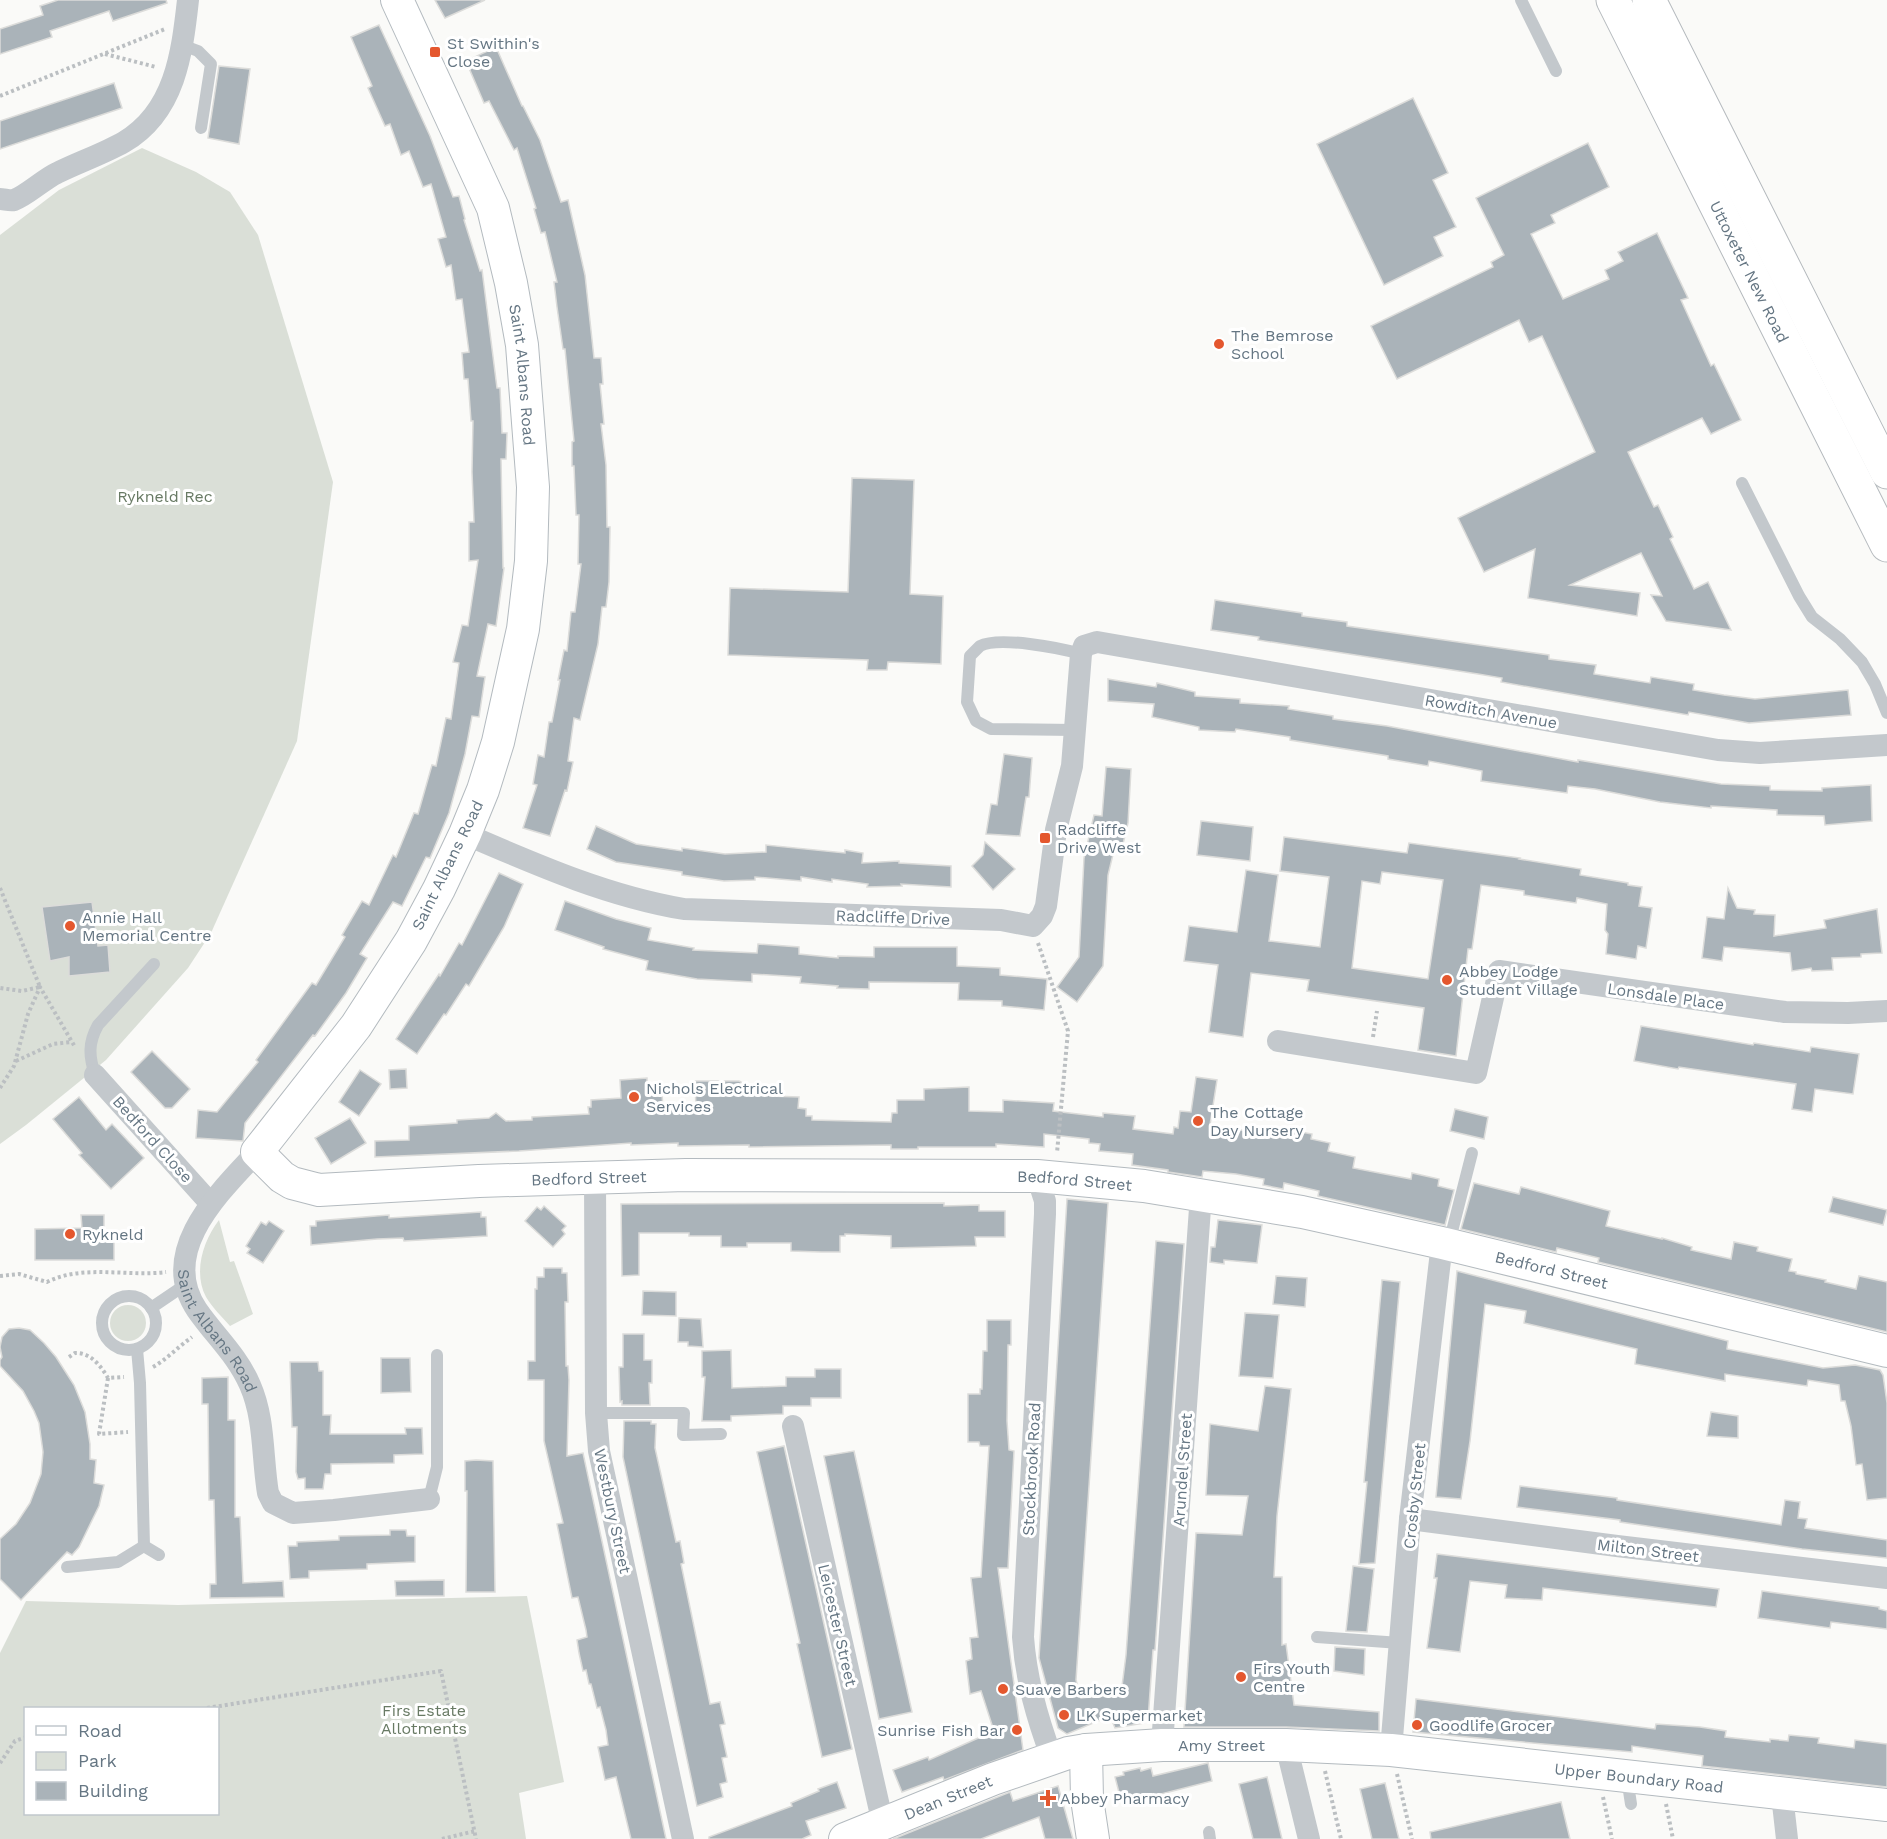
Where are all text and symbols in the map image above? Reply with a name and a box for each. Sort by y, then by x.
place label: St Swithin's Close [447,34,540,71]
marker: St Swithin's Close [428,45,442,59]
street label: Uttoxeter New Road [1706,198,1793,346]
street label: Saint Albans Road [505,303,539,446]
place label: The Bemrose School [1231,326,1333,363]
marker: The Bemrose School [1212,337,1226,351]
park label: Rykneld Rec [117,487,213,506]
street label: Rowditch Avenue [1423,690,1559,732]
street label: Saint Albans Road [408,797,487,933]
place label: Radcliffe Drive West [1057,820,1141,857]
marker: Radcliffe Drive West [1038,831,1052,845]
street label: Radcliffe Drive [835,906,951,929]
place label: Annie Hall Memorial Centre [82,908,211,945]
marker: Annie Hall Memorial Centre [63,919,77,933]
place label: Abbey Lodge Student Village [1459,962,1578,999]
marker: Abbey Lodge Student Village [1440,973,1454,987]
street label: Lonsdale Place [1606,979,1726,1014]
place label: Nichols Electrical Services [646,1079,783,1116]
marker: Nichols Electrical Services [627,1090,641,1104]
street label: Bedford Close [109,1092,197,1187]
place label: The Cottage Day Nursery [1210,1103,1304,1140]
marker: The Cottage Day Nursery [1191,1114,1205,1128]
street label: Bedford Street [531,1167,647,1189]
street label: Bedford Street [1017,1167,1133,1195]
place label: Rykneld [82,1225,143,1244]
marker: Rykneld [63,1227,77,1241]
street label: Bedford Street [1493,1247,1610,1293]
street label: Saint Albans Road [174,1269,261,1395]
street label: Stockbrook Road [1019,1402,1044,1536]
street label: Arundel Street [1169,1412,1196,1528]
street label: Crosby Street [1399,1442,1430,1550]
street label: Westbury Street [590,1447,635,1576]
street label: Milton Street [1596,1535,1700,1566]
street label: Leicester Street [814,1562,861,1689]
place label: Firs Youth Centre [1253,1659,1331,1696]
marker: Firs Youth Centre [1234,1670,1248,1684]
place label: Suave Barbers [1015,1680,1127,1699]
marker: Suave Barbers [996,1682,1010,1696]
park label: Firs Estate Allotments [381,1701,467,1738]
place label: LK Supermarket [1076,1706,1203,1725]
legend [24,1707,219,1815]
marker: LK Supermarket [1057,1708,1071,1722]
place label: Goodlife Grocer [1429,1716,1552,1735]
marker: Goodlife Grocer [1410,1718,1424,1732]
text: Road [78,1720,122,1741]
place label: Sunrise Fish Bar [877,1721,1005,1740]
marker: Sunrise Fish Bar [1010,1723,1024,1737]
street label: Amy Street [1178,1736,1265,1755]
text: Park [78,1750,117,1771]
street label: Upper Boundary Road [1553,1759,1724,1797]
street label: Dean Street [901,1771,995,1824]
text: Building [78,1780,148,1801]
place label: Abbey Pharmacy [1060,1789,1190,1808]
marker: Abbey Pharmacy [1041,1791,1055,1805]

